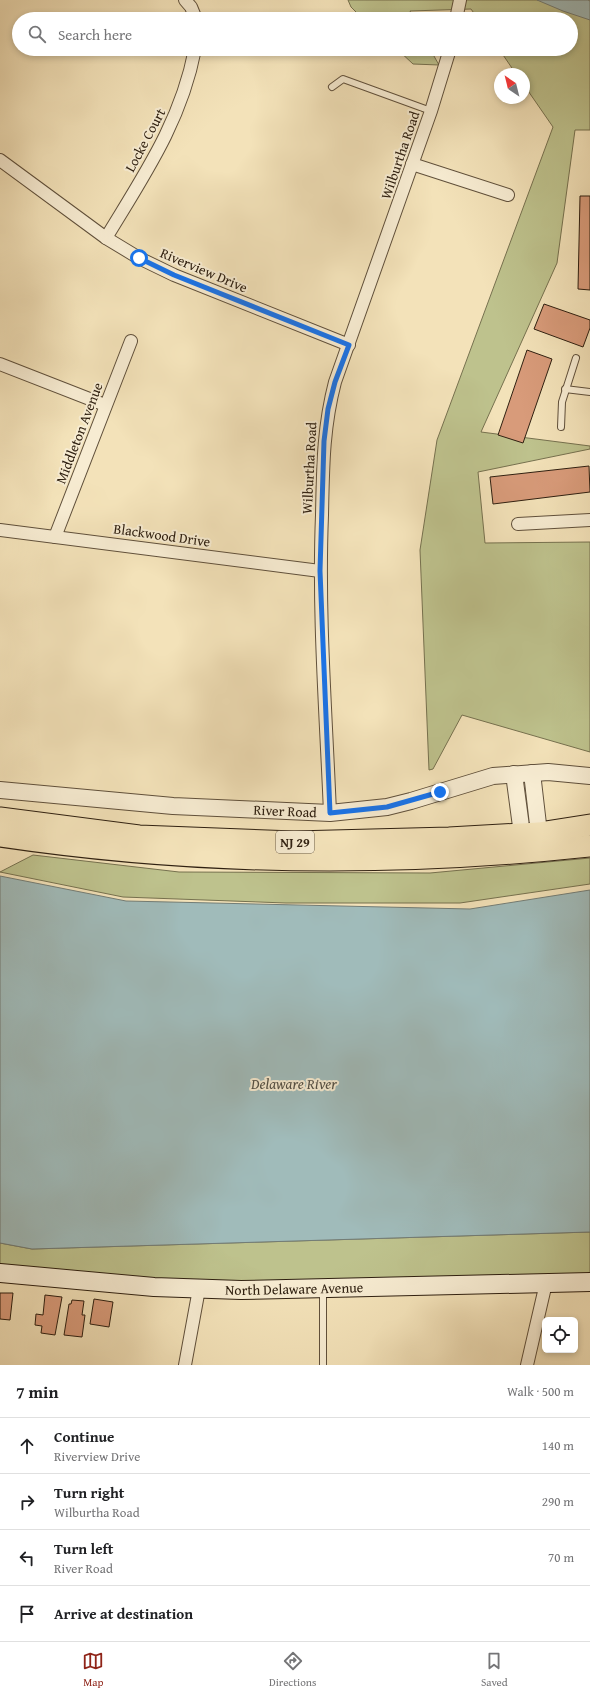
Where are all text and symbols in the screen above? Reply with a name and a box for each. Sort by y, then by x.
search box [12,12,578,56]
icon: search [26,23,48,45]
text: Search here [58,24,132,45]
north arrow [494,68,530,104]
street label: Locke Court [120,105,170,175]
street label: Wilburtha Road [376,108,425,202]
street label: Riverview Drive [157,243,251,298]
route start [130,249,148,267]
street label: Middleton Avenue [51,379,108,486]
street label: Wilburtha Road [297,421,321,515]
street label: Blackwood Drive [112,518,212,552]
route end [431,783,449,801]
street label: River Road [253,800,318,822]
road number: NJ 29 [276,831,314,853]
water label: Delaware River [250,1073,337,1094]
street label: North Delaware Avenue [225,1277,364,1300]
map controls [542,1317,578,1353]
button: locate [542,1317,578,1353]
text: 7 min [16,1379,58,1404]
text: Walk · 500 m [507,1382,574,1401]
text: Continue [54,1426,115,1447]
icon: ahead [16,1435,38,1457]
text: 140 m [542,1436,574,1455]
text: Riverview Drive [54,1447,140,1466]
text: Turn right [54,1482,125,1503]
icon: right [16,1491,38,1513]
text: 290 m [542,1492,574,1511]
text: Wilburtha Road [54,1503,140,1522]
text: Turn left [54,1538,113,1559]
icon: left [16,1547,38,1569]
text: 70 m [548,1548,574,1567]
text: River Road [54,1559,113,1578]
icon: arrive [16,1603,38,1625]
text: Arrive at destination [54,1603,193,1624]
tab: Map [82,1650,104,1690]
tab: Directions [269,1650,316,1690]
tab: Saved [481,1650,508,1690]

